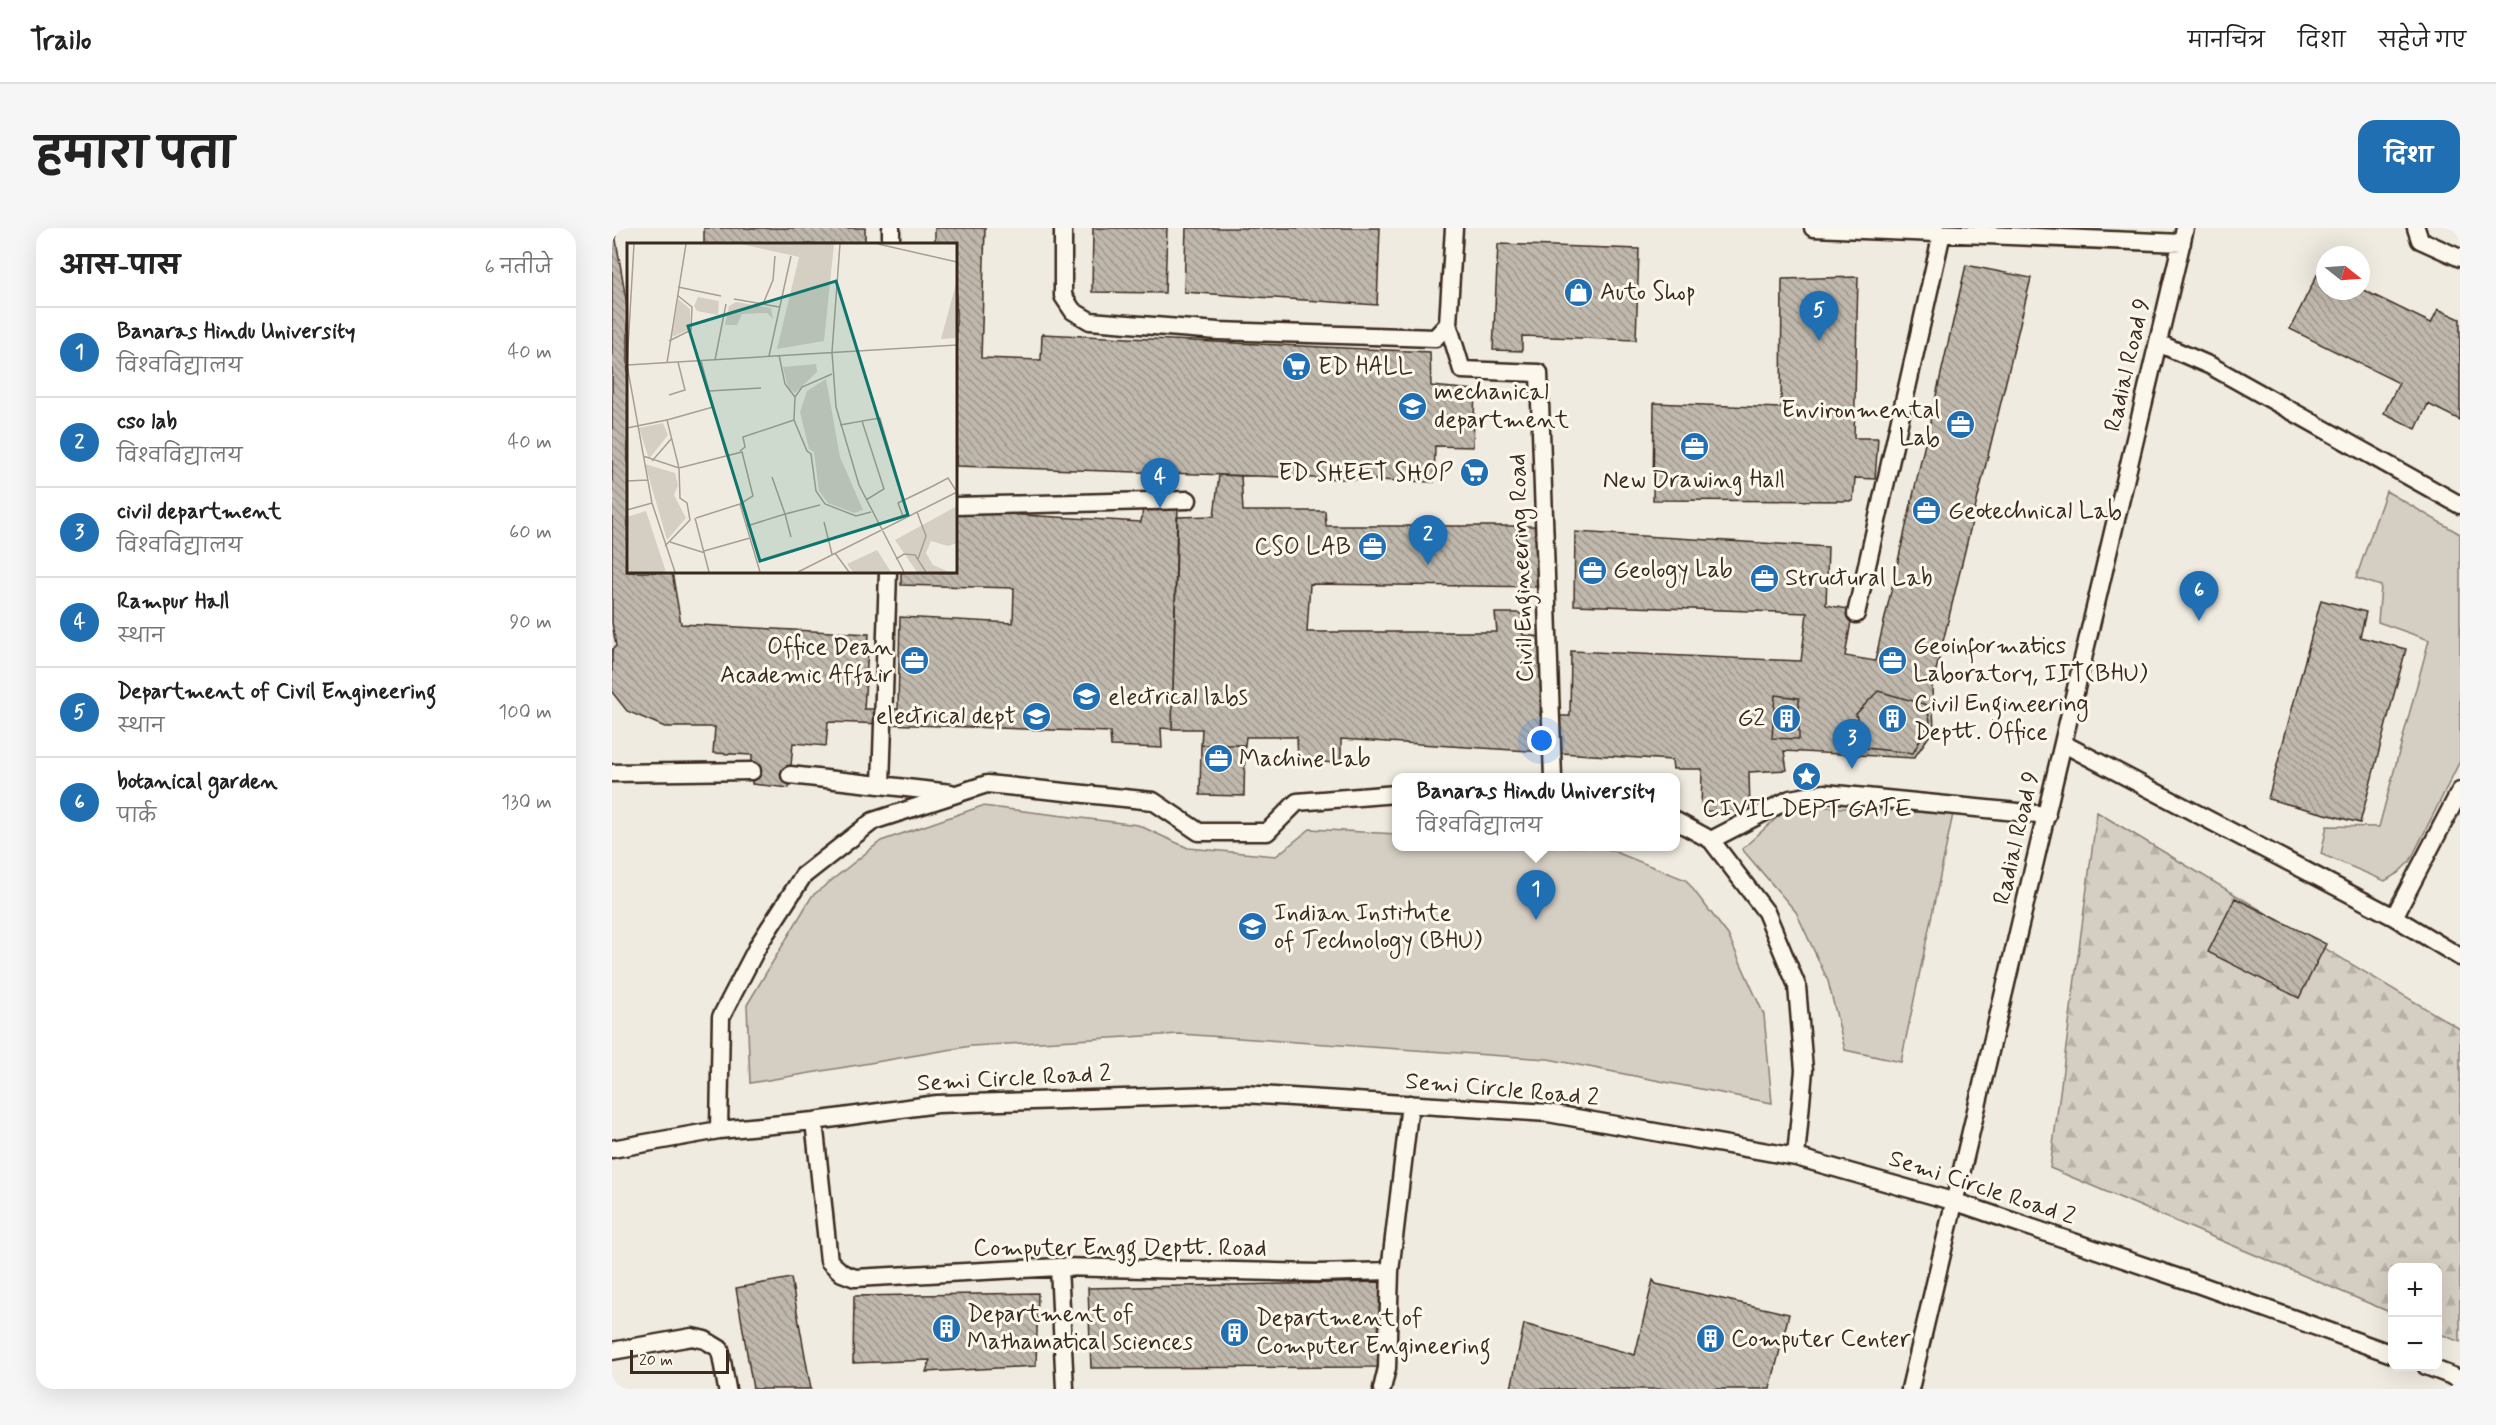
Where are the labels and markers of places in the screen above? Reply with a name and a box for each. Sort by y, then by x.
shop icon: Auto Shop [1563,276,1595,308]
place label: Auto Shop [1600,277,1696,308]
pin: 5 [1800,291,1838,341]
supermarket icon: ED HALL [1281,351,1313,383]
place label: ED HALL [1318,352,1413,383]
place label: mechanical department [1434,377,1569,436]
school or university icon: mechanical department [1397,390,1429,422]
place label: Environmental Lab [1781,395,1940,454]
office icon: Environmental Lab [1945,408,1977,440]
office icon: New Drawing Hall [1678,431,1710,463]
supermarket icon: ED SHEET SHOP [1458,457,1490,489]
pin: 4 [1140,458,1180,508]
place label: ED SHEET SHOP [1278,458,1454,489]
place label: New Drawing Hall [1603,465,1785,496]
office icon: Geotechnical Lab [1911,495,1943,527]
place label: Geotechnical Lab [1948,496,2122,527]
pin: 2 [1408,516,1448,565]
office icon: CSO LAB [1356,531,1388,563]
place label: CSO LAB [1254,532,1351,563]
office icon: Geology Lab [1576,554,1608,586]
place label: Geology Lab [1613,555,1733,588]
office icon: Structural Lab [1748,562,1780,594]
place label: Structural Lab [1785,563,1933,594]
pin: 6 [2180,572,2218,621]
place label: Geoinformatics Laboratory, IIT(BHU) [1913,631,2148,690]
place label: Office Dean Academic Affair [720,632,893,691]
office icon: Geoinformatics Laboratory, IIT(BHU) [1876,644,1908,676]
office icon: Office Dean Academic Affair [898,645,930,677]
school or university icon: electrical labs [1071,681,1103,713]
place label: electrical labs [1108,682,1248,713]
place label: Civil Engineering Deptt. Office [1914,689,2089,748]
school or university icon: electrical dept [1021,700,1053,732]
place label: electrical dept [876,701,1016,732]
building icon: G2 [1770,702,1802,734]
building icon: Civil Engineering Deptt. Office [1877,702,1909,734]
place label: G2 [1737,703,1765,734]
pin: 3 [1832,720,1872,769]
office icon: Machine Lab [1202,743,1234,775]
place label: Machine Lab [1239,744,1371,775]
place icon: CIVIL DEPT GATE [1791,760,1823,792]
place label: CIVIL DEPT GATE [1702,794,1912,825]
pin: 1 [1516,870,1556,920]
place label: Indian Institute of Technology (BHU) [1274,898,1483,959]
school or university icon: Indian Institute of Technology (BHU) [1237,911,1269,943]
place label: Department of Mathamatical sciences [967,1299,1194,1358]
place label: Department of Computer Engineering [1256,1303,1491,1365]
building icon: Department of Mathamatical sciences [930,1312,962,1344]
building icon: Department of Computer Engineering [1219,1316,1251,1348]
building icon: Computer Center [1694,1323,1726,1355]
place label: Computer Center [1731,1324,1911,1355]

